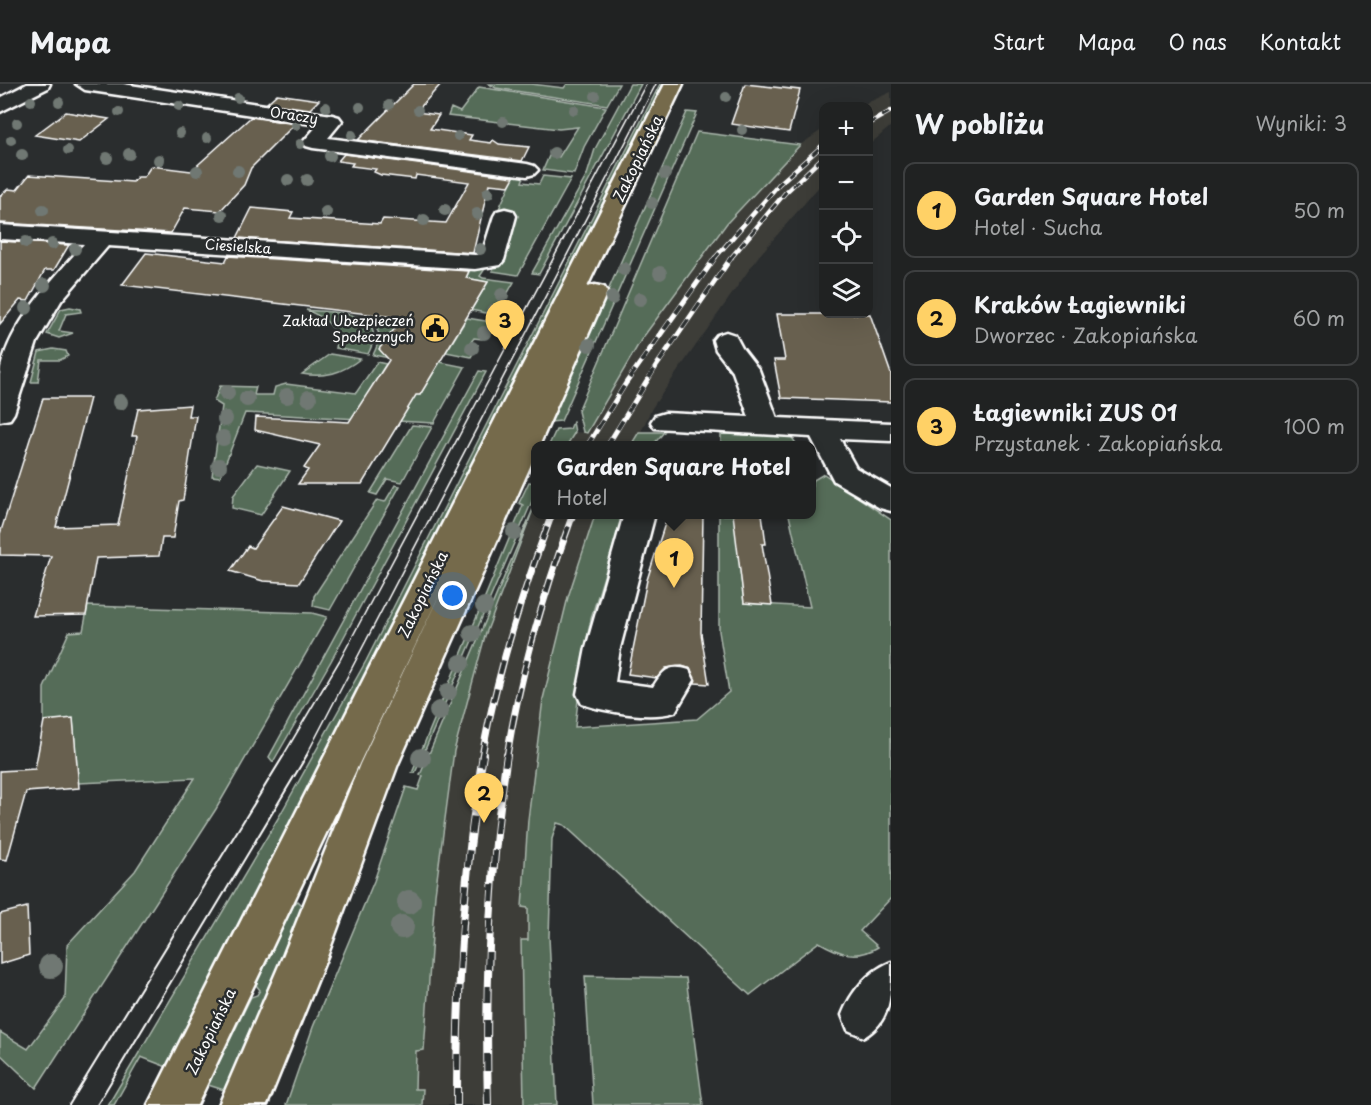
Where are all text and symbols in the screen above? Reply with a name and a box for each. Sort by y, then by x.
text: Mapa [30,20,111,63]
text: Start [993,25,1045,57]
text: Mapa [1078,25,1136,57]
text: O nas [1169,25,1227,57]
text: Kontakt [1260,25,1341,57]
street label: Oraczy [269,101,319,129]
map controls [819,102,873,318]
button: + [819,102,873,156]
text: W pobliżu [915,104,1044,143]
text: Wyniki: 3 [1255,108,1347,138]
street label: Zakopiańska [606,110,668,205]
button: − [819,156,873,210]
text: Garden Square Hotel [974,179,1208,212]
text: 1 [932,195,941,225]
text: 50 m [1293,195,1345,225]
button: locate [819,210,873,264]
text: Hotel · Sucha [974,212,1102,242]
street label: Ciesielska [204,233,272,259]
button: layers [819,264,873,318]
text: Kraków Łagiewniki [974,287,1186,320]
pin: 3 [486,300,524,350]
text: 2 [929,303,944,333]
text: 60 m [1293,303,1345,333]
place label: Zakład Ubezpieczeń Społecznych [282,310,414,347]
public building icon: Zakład Ubezpieczeń Społecznych [419,312,451,344]
text: Dworzec · Zakopiańska [974,320,1197,350]
text: Łagiewniki ZUS 01 [974,395,1177,428]
text: 3 [930,411,943,441]
text: 100 m [1284,411,1345,441]
text: Przystanek · Zakopiańska [974,428,1222,458]
popup [531,441,816,519]
text: Garden Square Hotel [556,449,791,482]
text: Hotel [556,482,607,512]
pin: 1 [654,538,694,588]
street label: Zakopiańska [391,546,453,641]
your location [438,581,467,610]
pin: 2 [464,774,504,823]
street label: Zakopiańska [179,983,241,1078]

